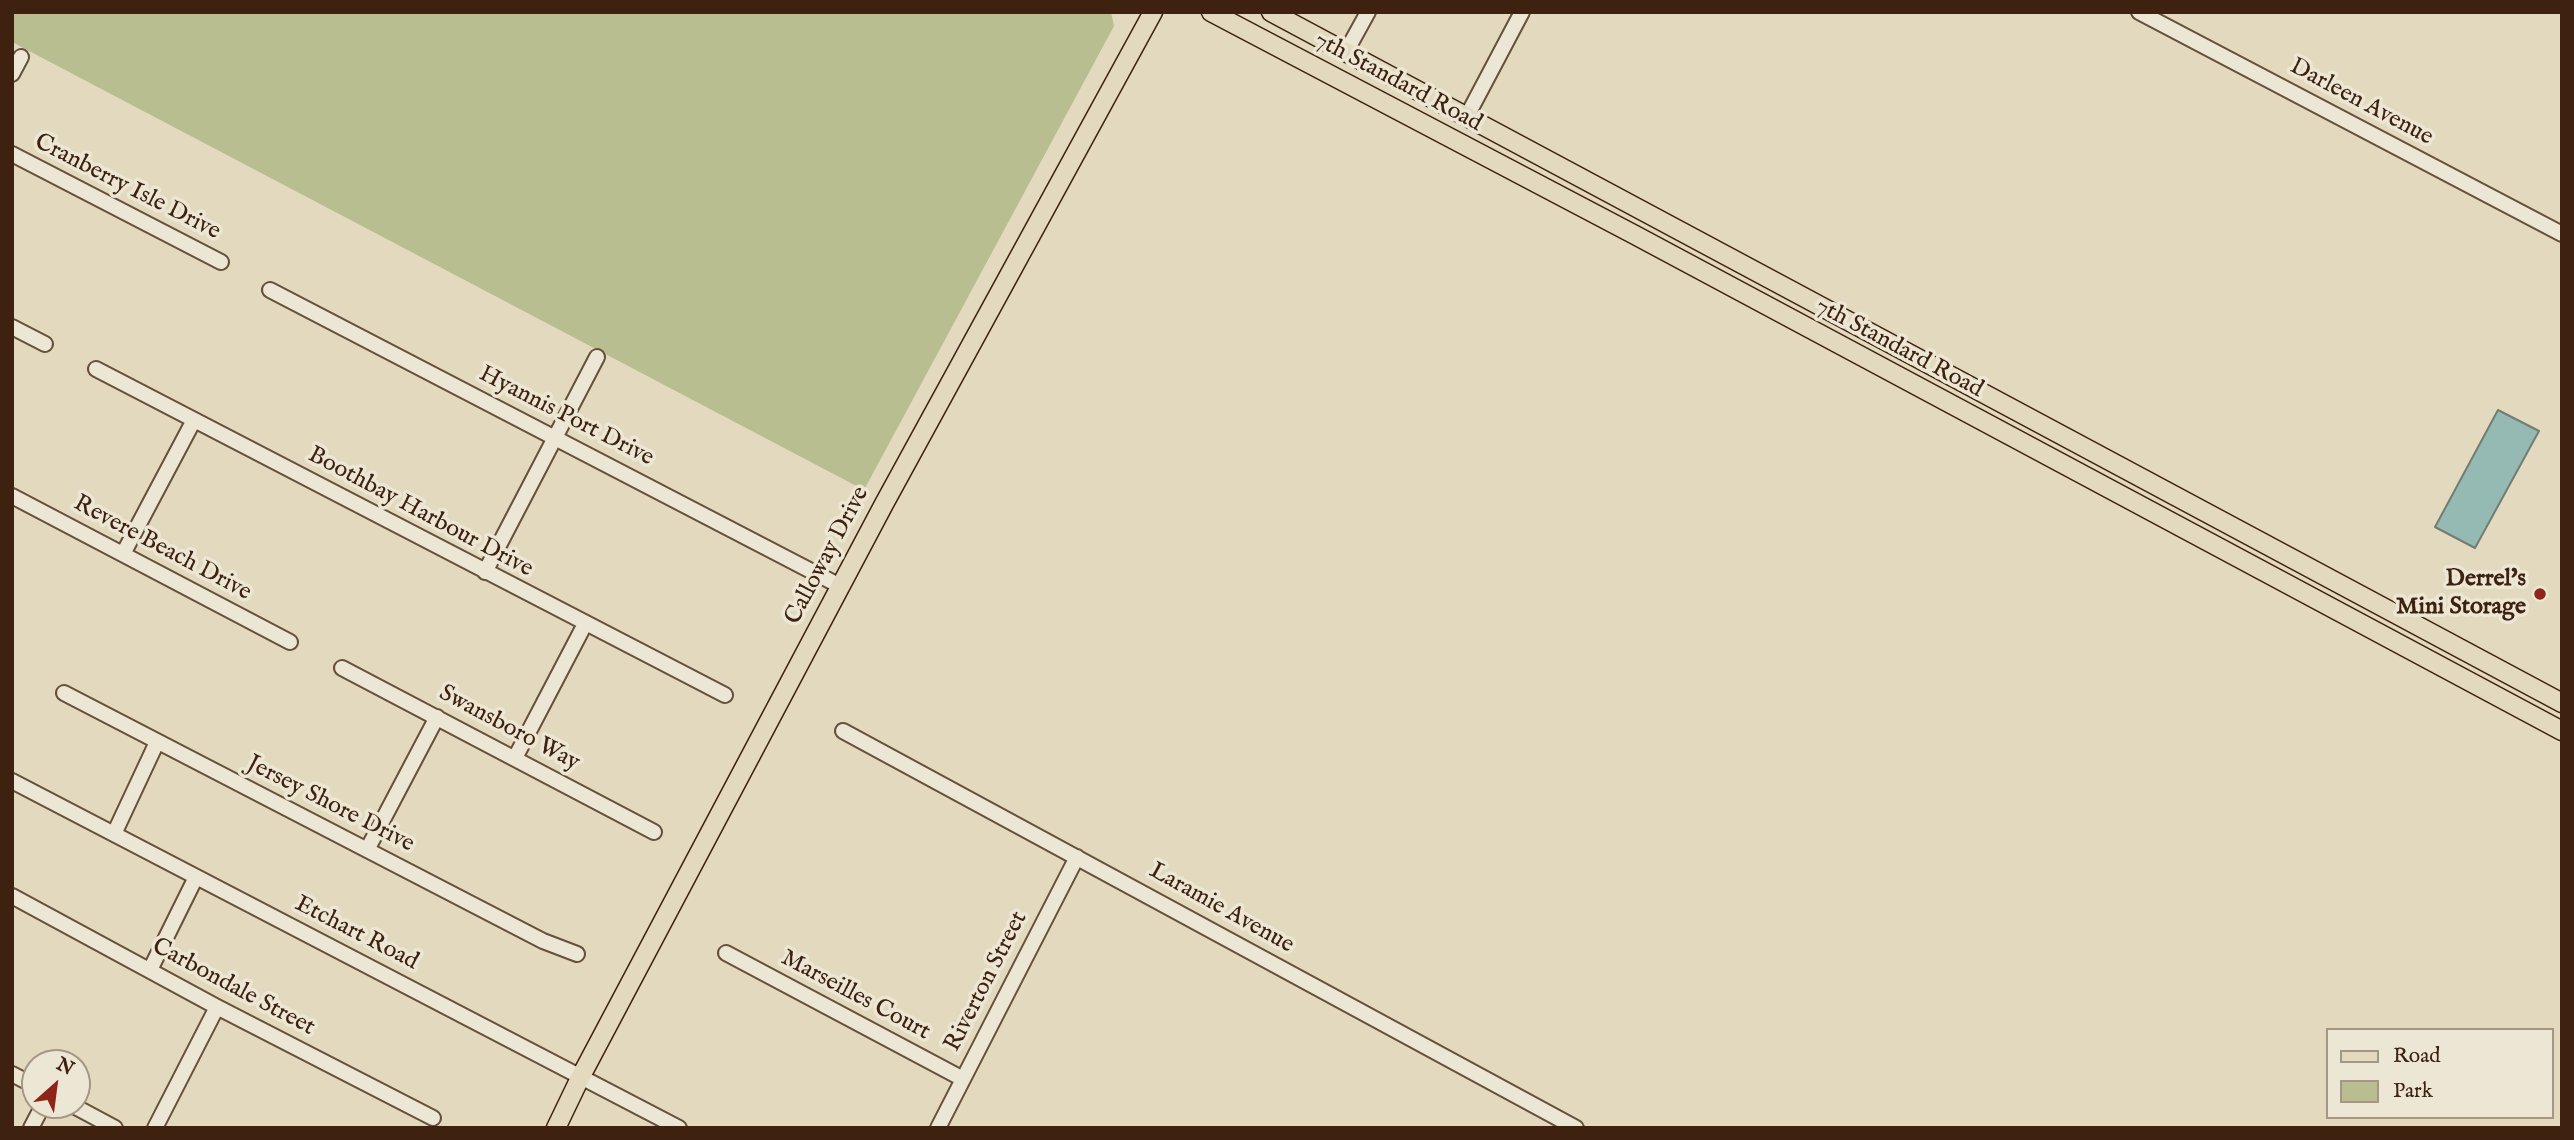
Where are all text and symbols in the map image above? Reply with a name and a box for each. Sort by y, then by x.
street label: 7th Standard Road [1309,27,1487,139]
street label: Darleen Avenue [2284,53,2438,153]
street label: Cranberry Isle Drive [29,129,225,247]
street label: 7th Standard Road [1810,293,1988,405]
street label: Hyannis Port Drive [474,361,658,473]
street label: Boothbay Harbour Drive [303,441,537,585]
street label: Calloway Drive [780,482,876,630]
street label: Revere Beach Drive [68,490,256,608]
place label: Derrel's Mini Storage [2396,566,2526,622]
marker: Derrel's Mini Storage [2532,586,2548,602]
street label: Swansboro Way [434,680,584,778]
street label: Jersey Shore Drive [241,750,419,860]
street label: Laramie Avenue [1144,857,1298,961]
street label: Etchart Road [289,891,423,977]
street label: Riverton Street [939,907,1035,1057]
street label: Carbondale Street [147,933,319,1043]
street label: Marseilles Court [775,945,935,1047]
legend [2326,1028,2553,1119]
text: Road [2393,1043,2440,1070]
north arrow [21,1049,91,1119]
text: N [52,1053,78,1082]
text: Park [2393,1078,2433,1105]

